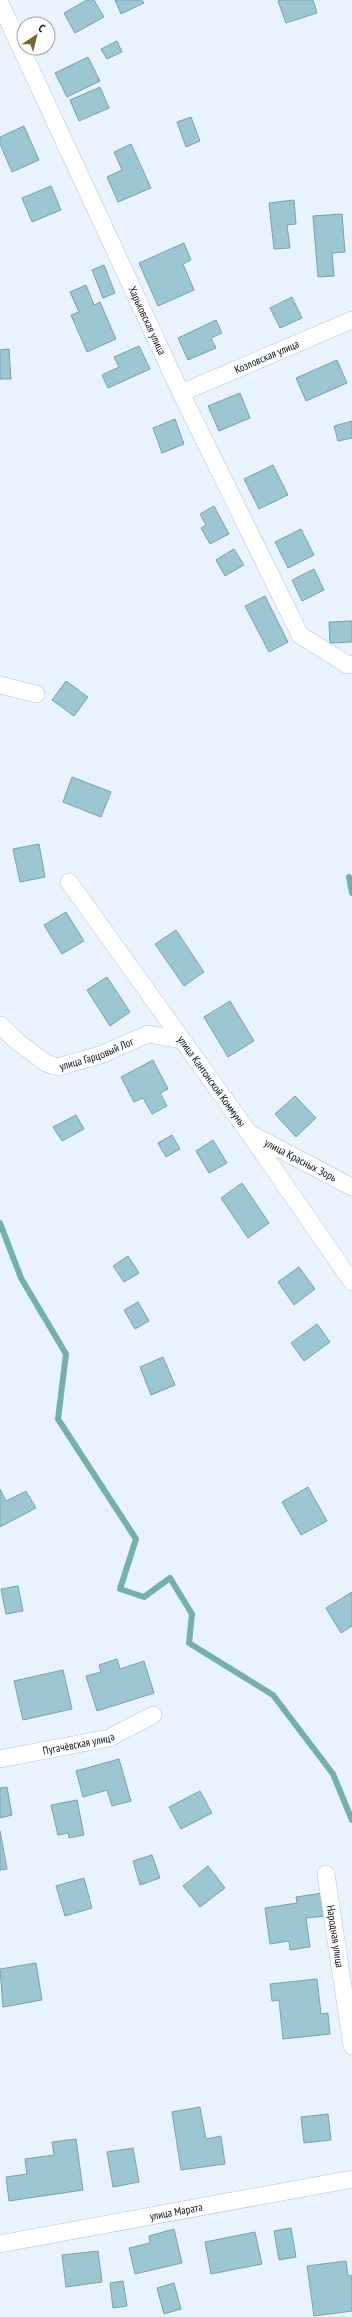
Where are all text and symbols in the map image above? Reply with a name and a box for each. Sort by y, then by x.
north arrow [16,16,56,56]
text: С [36,21,48,35]
street label: Харьковская улица [125,284,169,357]
street label: Козловская улица [232,337,301,376]
street label: улица Кантонской Коммуны [174,1033,249,1129]
street label: улица Гарцовый Лог [58,1034,136,1073]
street label: улица Красных Зорь [262,1135,339,1185]
street label: Пугачёвская улица [42,1729,117,1758]
street label: Народная улица [324,1904,347,1969]
street label: улица Марата [148,2200,204,2223]

